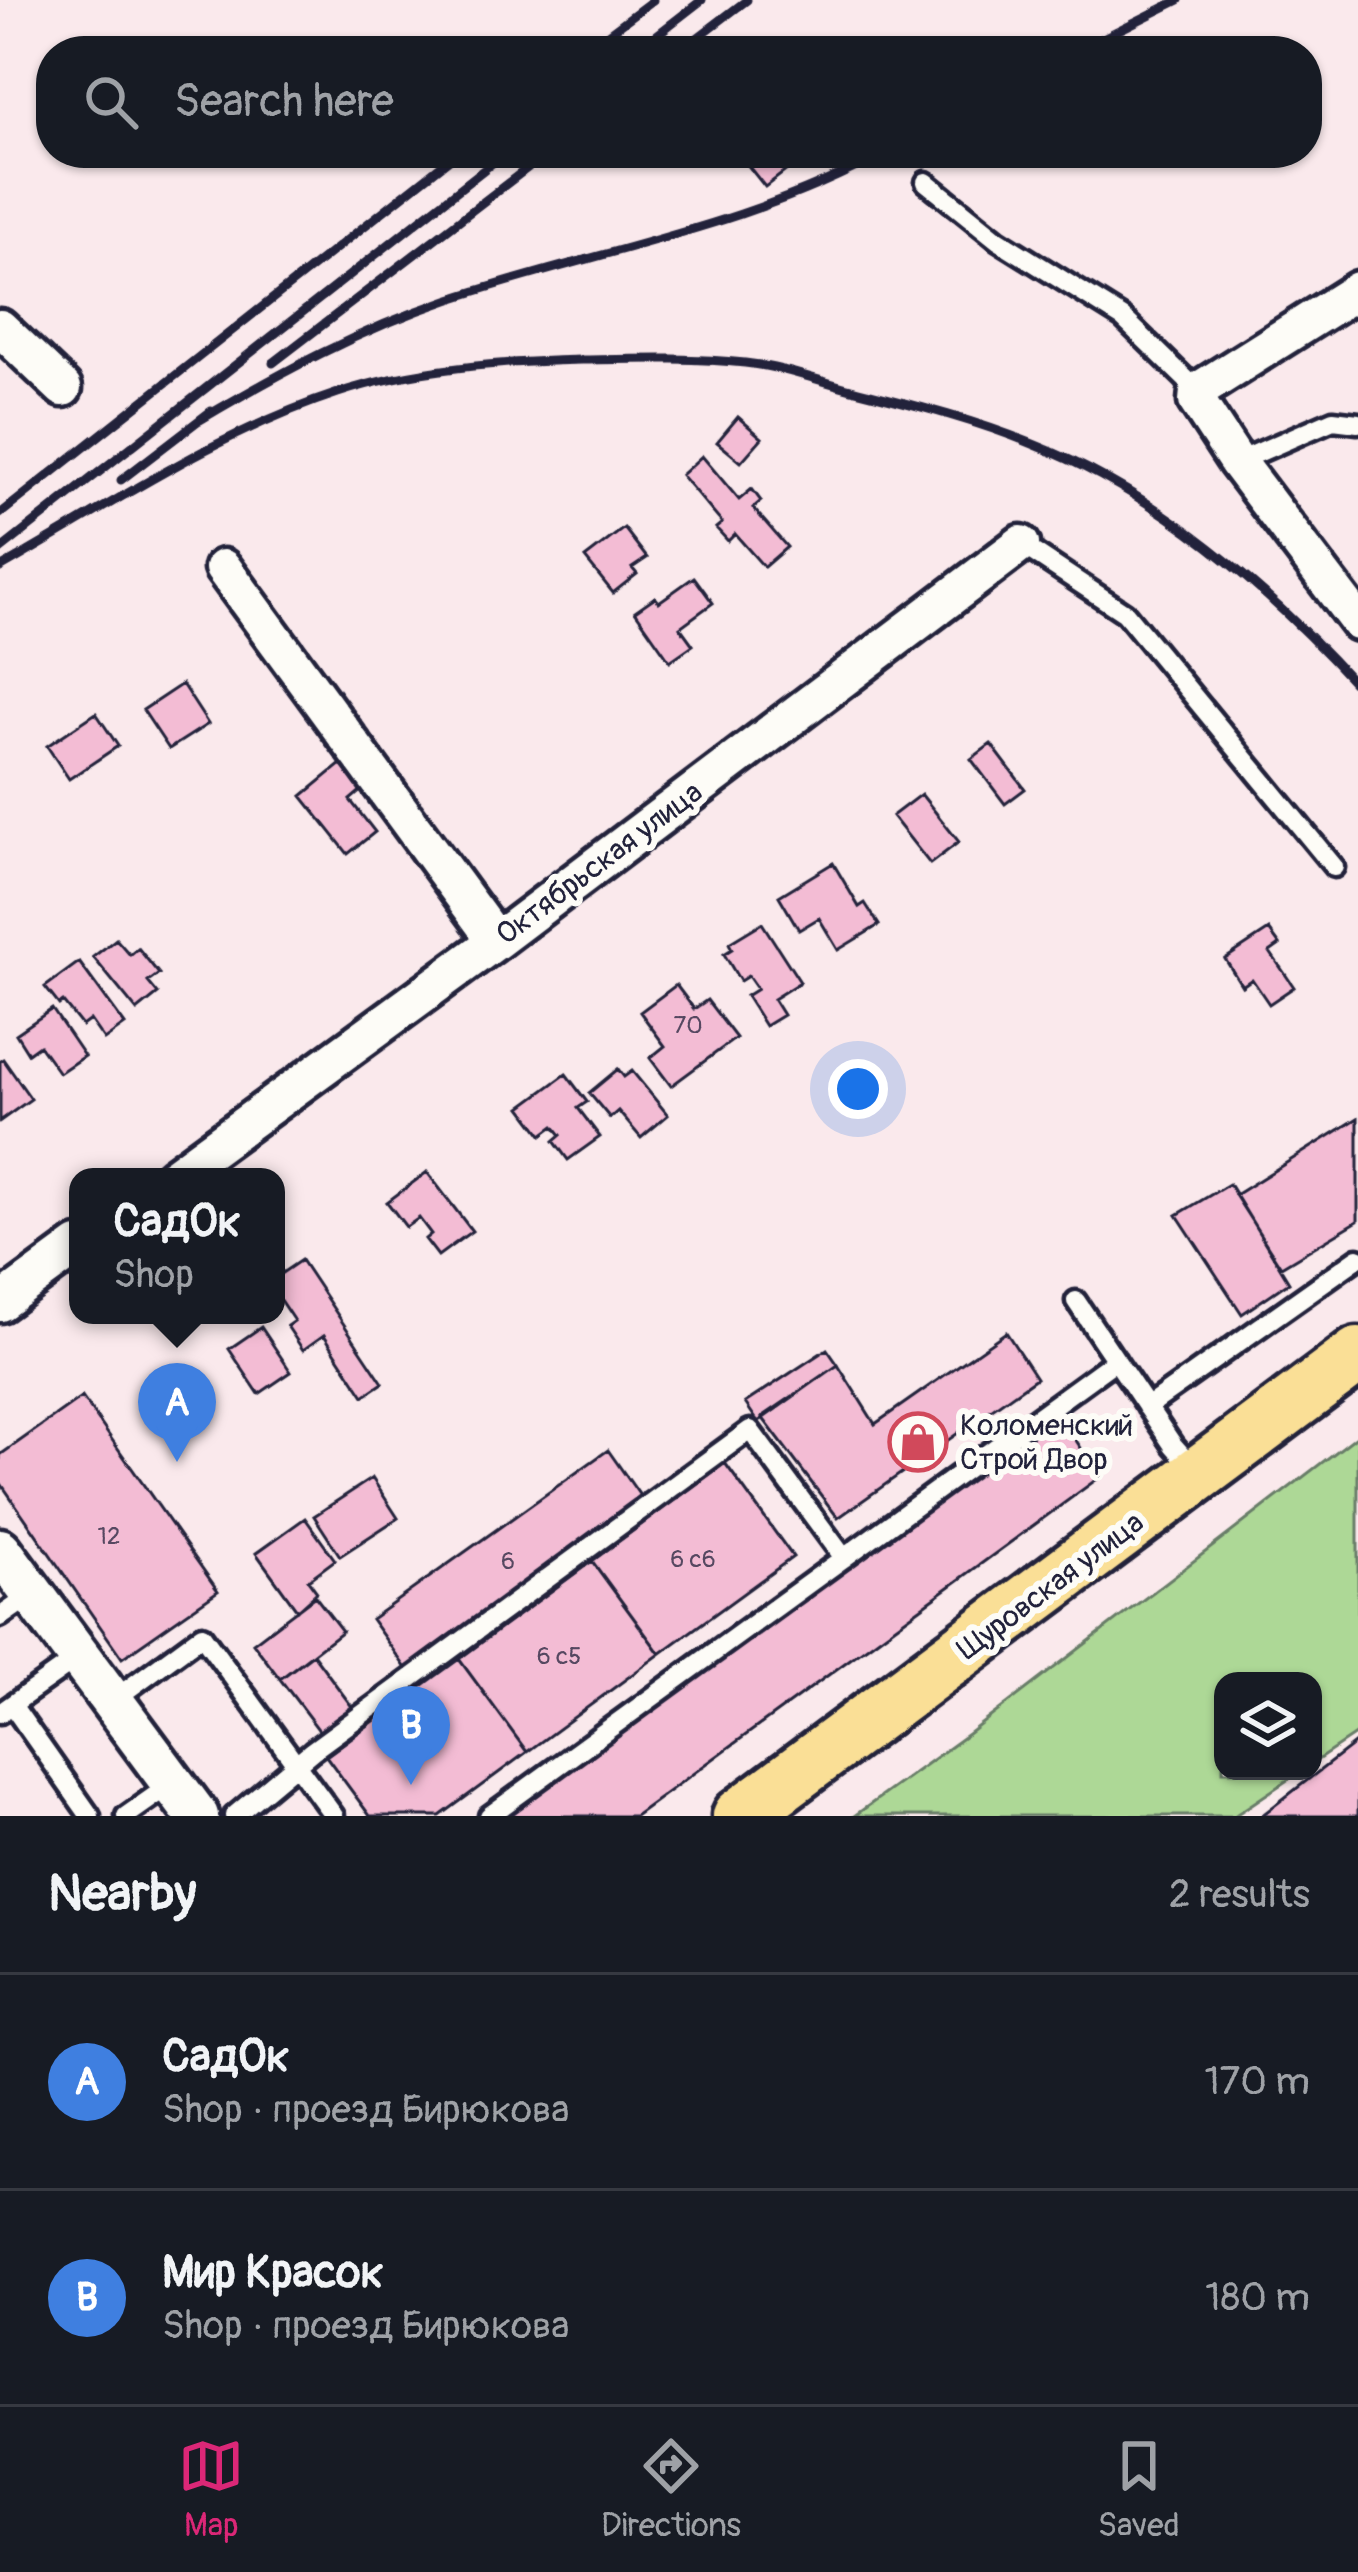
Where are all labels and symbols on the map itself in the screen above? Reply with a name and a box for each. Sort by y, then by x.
street label: Октябрьская улица [489,774,710,953]
house number: 70 [673,1011,703,1040]
your location [828,1059,888,1119]
pin: A [138,1363,216,1462]
place label: Коломенский Строй Двор [960,1407,1133,1478]
shop icon: Коломенский Строй Двор [887,1411,949,1473]
street label: Щуровская улица [950,1504,1151,1669]
house number: 12 [98,1522,120,1551]
house number: 6 с6 [670,1545,716,1574]
house number: 6 [501,1547,515,1576]
house number: 6 с5 [537,1642,581,1671]
pin: B [372,1686,450,1785]

